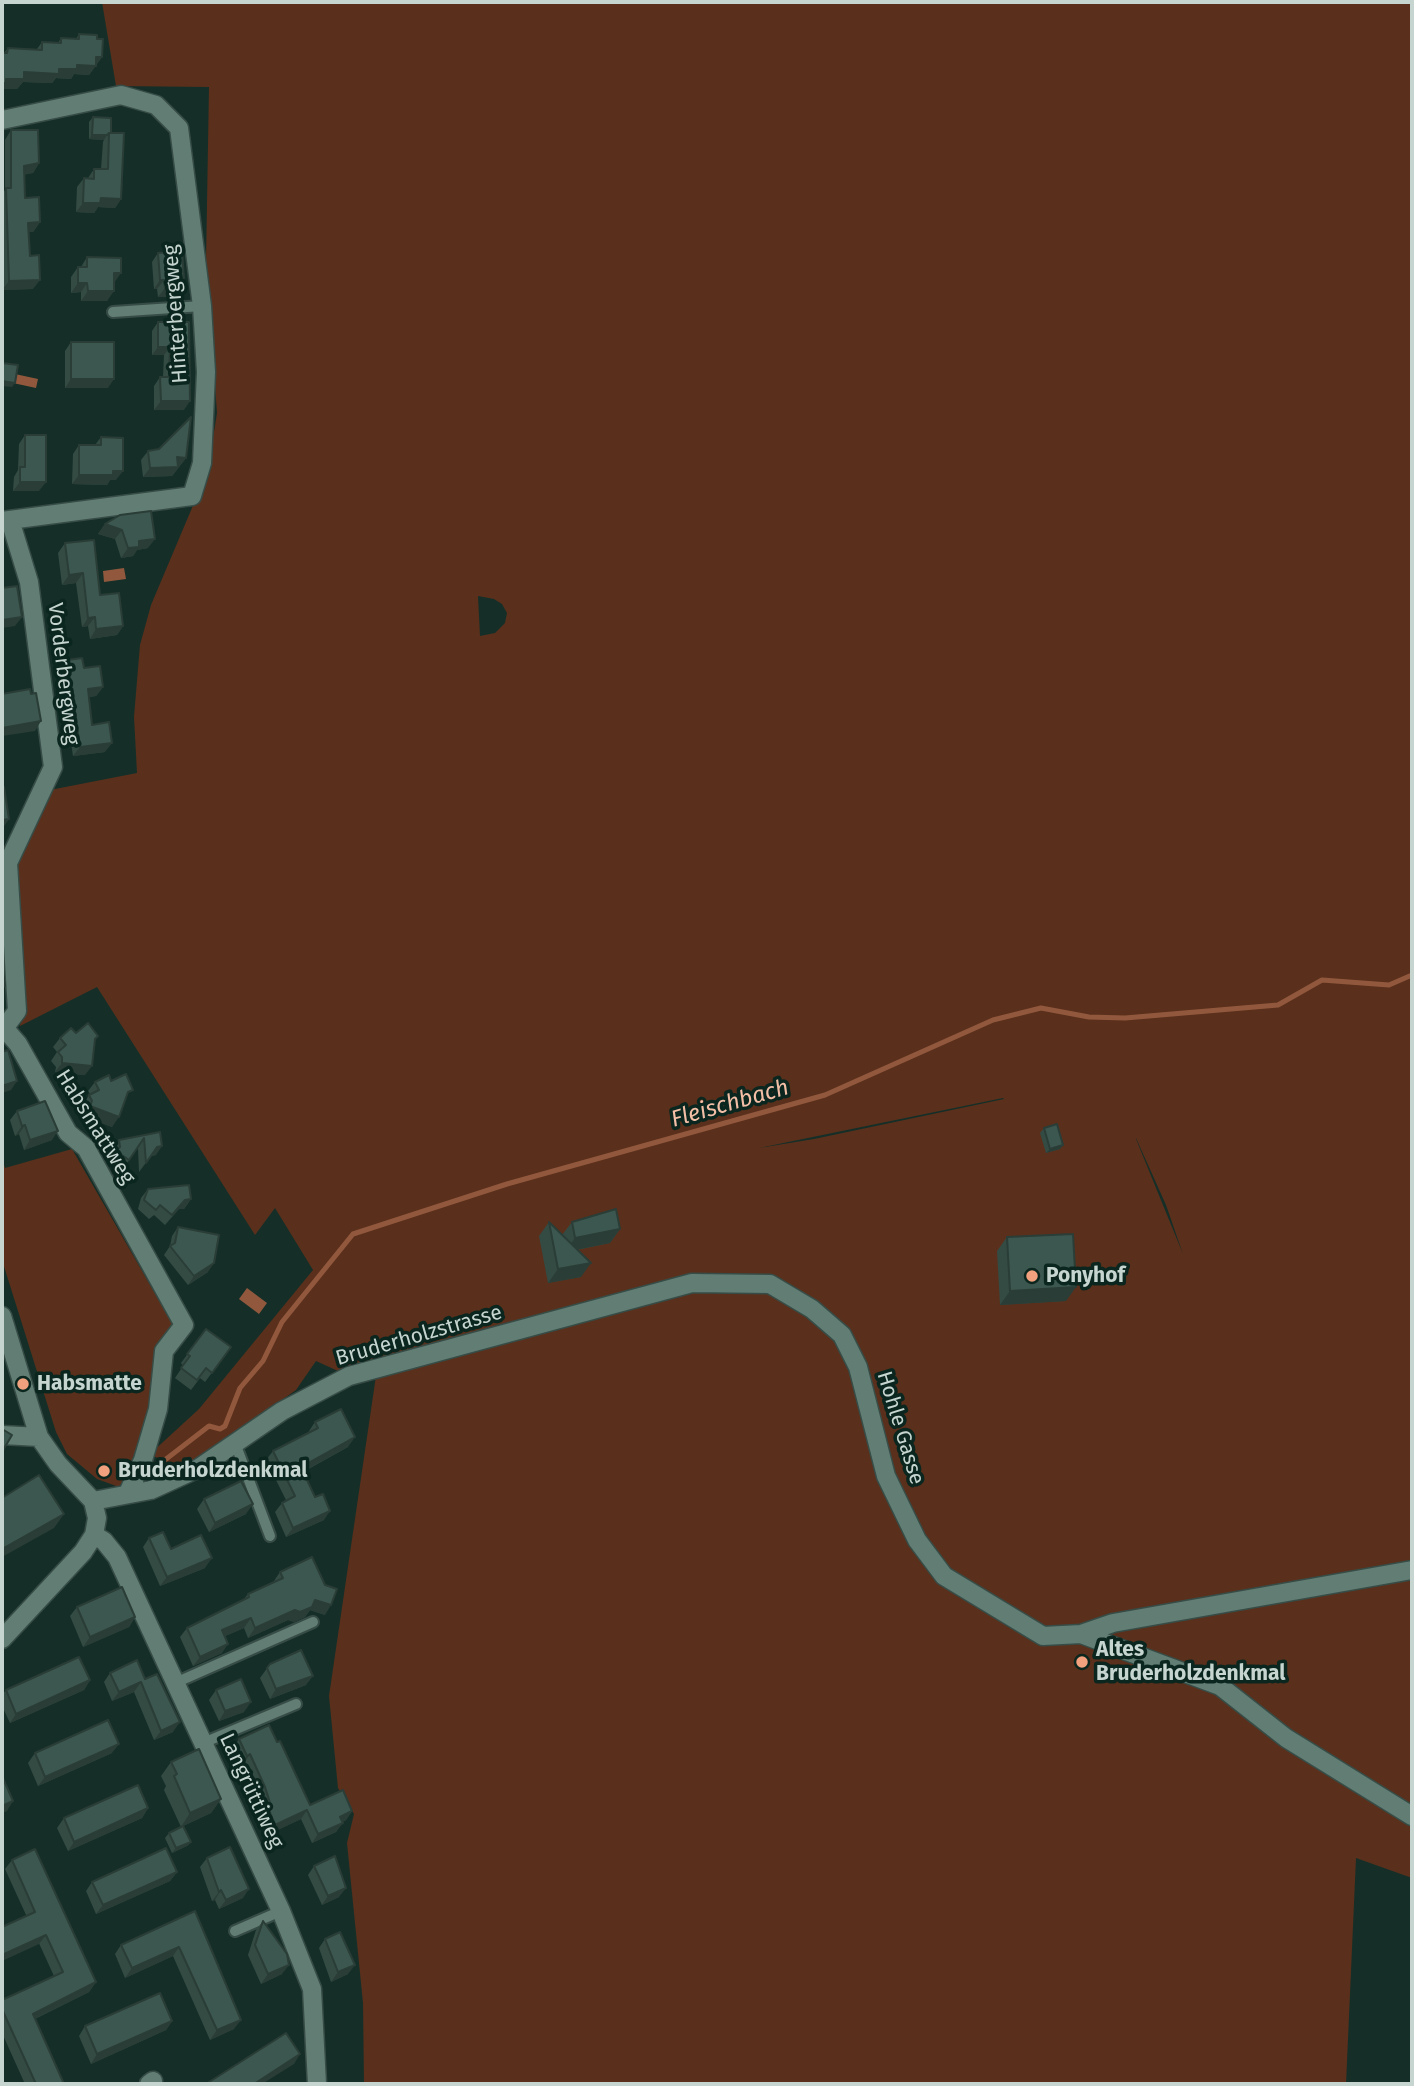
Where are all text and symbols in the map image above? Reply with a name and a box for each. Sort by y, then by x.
street label: Hinterbergweg [159,244,193,384]
street label: Vorderbergweg [42,601,84,747]
street label: Habsmattweg [50,1065,140,1189]
water label: Fleischbach [668,1074,792,1134]
place label: Ponyhof [1046,1263,1125,1289]
marker: Ponyhof [1024,1268,1040,1284]
street label: Bruderholzstrasse [333,1300,505,1372]
street label: Hohle Gasse [871,1368,929,1488]
place label: Habsmatte [37,1371,142,1397]
marker: Habsmatte [15,1376,31,1392]
place label: Bruderholzdenkmal [118,1458,307,1484]
marker: Bruderholzdenkmal [96,1463,112,1479]
place label: Altes Bruderholzdenkmal [1096,1637,1285,1687]
marker: Altes Bruderholzdenkmal [1074,1654,1090,1670]
street label: Langrüttiweg [213,1730,289,1852]

